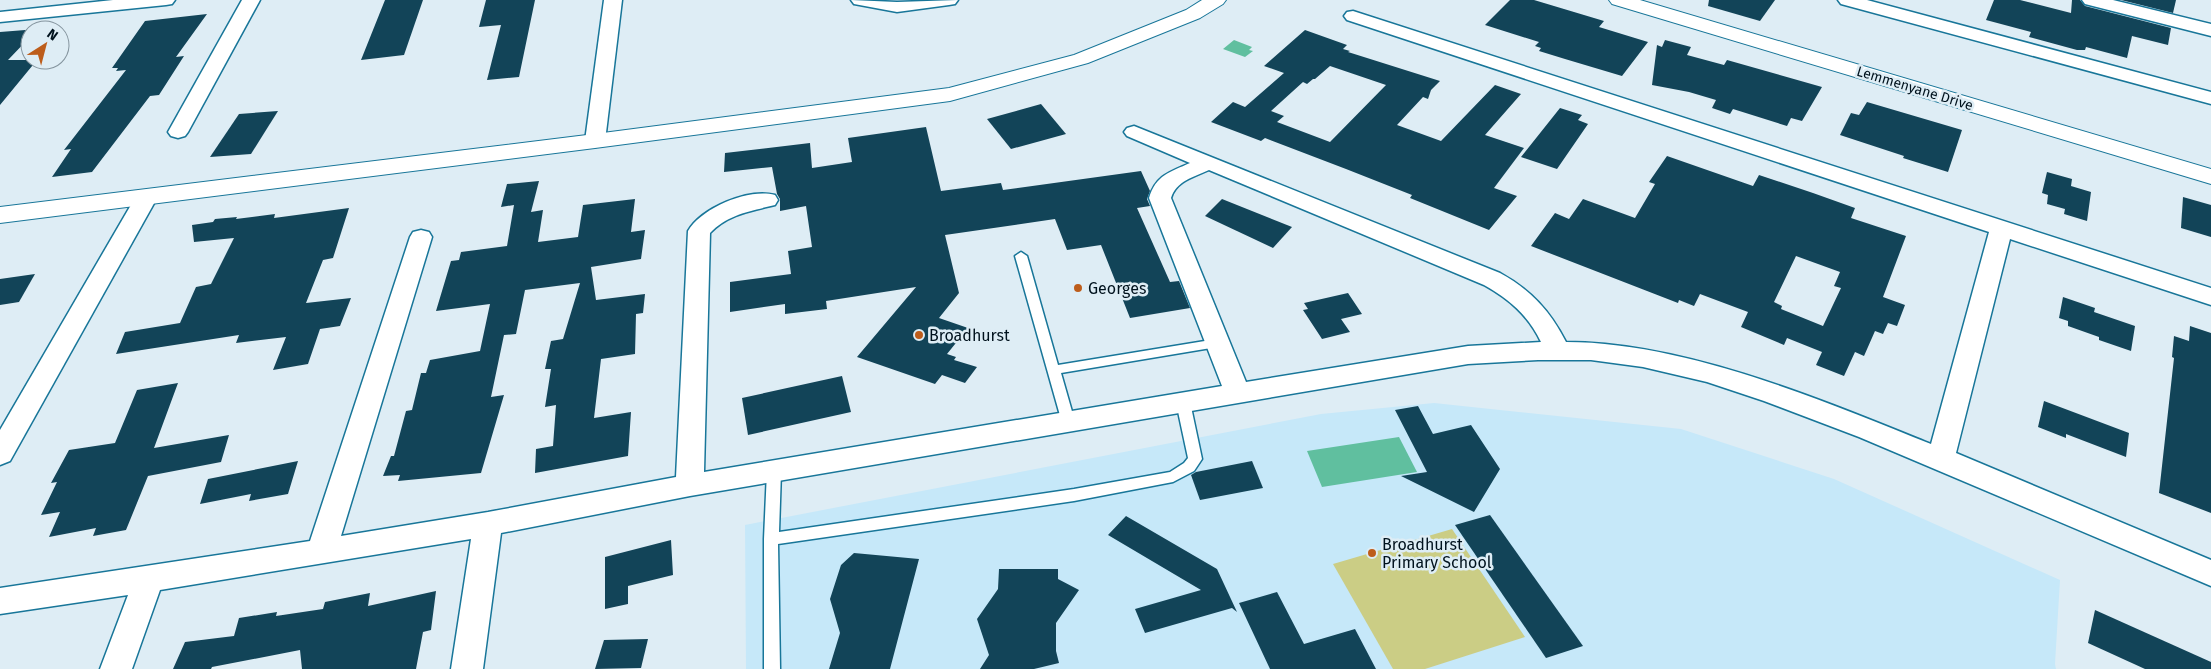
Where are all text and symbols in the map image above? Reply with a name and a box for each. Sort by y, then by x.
north arrow [20,20,70,70]
text: N [44,25,61,44]
street label: Lemmenyane Drive [1855,63,1975,114]
place label: Georges [1088,279,1146,298]
marker: Georges [1072,282,1084,294]
place label: Broadhurst [929,326,1010,345]
marker: Broadhurst [913,329,925,341]
place label: Broadhurst Primary School [1382,535,1492,572]
marker: Broadhurst Primary School [1366,547,1378,559]

